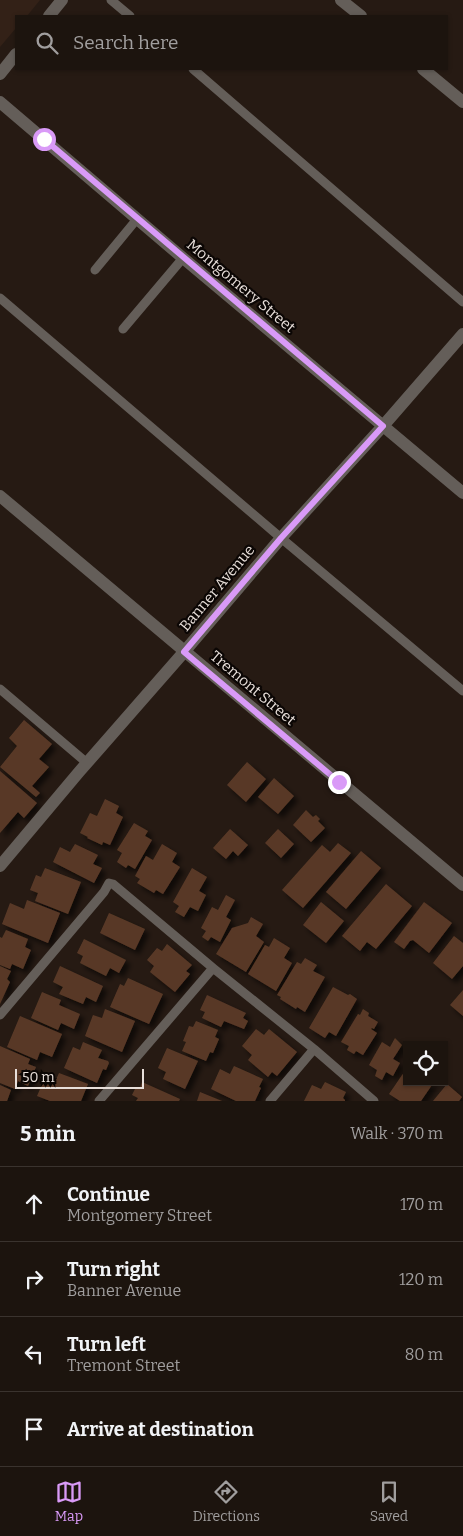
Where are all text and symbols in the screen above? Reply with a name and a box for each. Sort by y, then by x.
search box [15,15,448,70]
icon: search [33,29,61,57]
text: Search here [73,31,178,54]
route start [33,128,56,151]
street label: Montgomery Street [183,235,299,337]
street label: Banner Avenue [176,541,258,635]
street label: Tremont Street [207,647,300,729]
route end [328,771,351,794]
map controls [403,1041,448,1086]
button: locate [403,1041,448,1086]
scale bar [15,1066,144,1089]
text: 50 m [22,1069,55,1086]
text: 5 min [20,1121,76,1147]
text: Walk · 370 m [350,1124,443,1143]
text: Continue [67,1183,150,1206]
icon: ahead [20,1190,48,1218]
text: 170 m [400,1195,443,1214]
text: Montgomery Street [67,1206,212,1225]
text: Turn right [67,1258,160,1281]
icon: right [20,1265,48,1293]
text: 120 m [399,1270,443,1289]
text: Banner Avenue [67,1281,181,1300]
text: Turn left [67,1333,146,1356]
icon: left [20,1340,48,1368]
text: 80 m [405,1345,443,1364]
text: Tremont Street [67,1356,180,1375]
icon: arrive [20,1415,48,1443]
text: Arrive at destination [67,1418,254,1441]
tab: Map [55,1478,83,1525]
tab: Directions [193,1478,260,1525]
tab: Saved [370,1478,408,1525]

